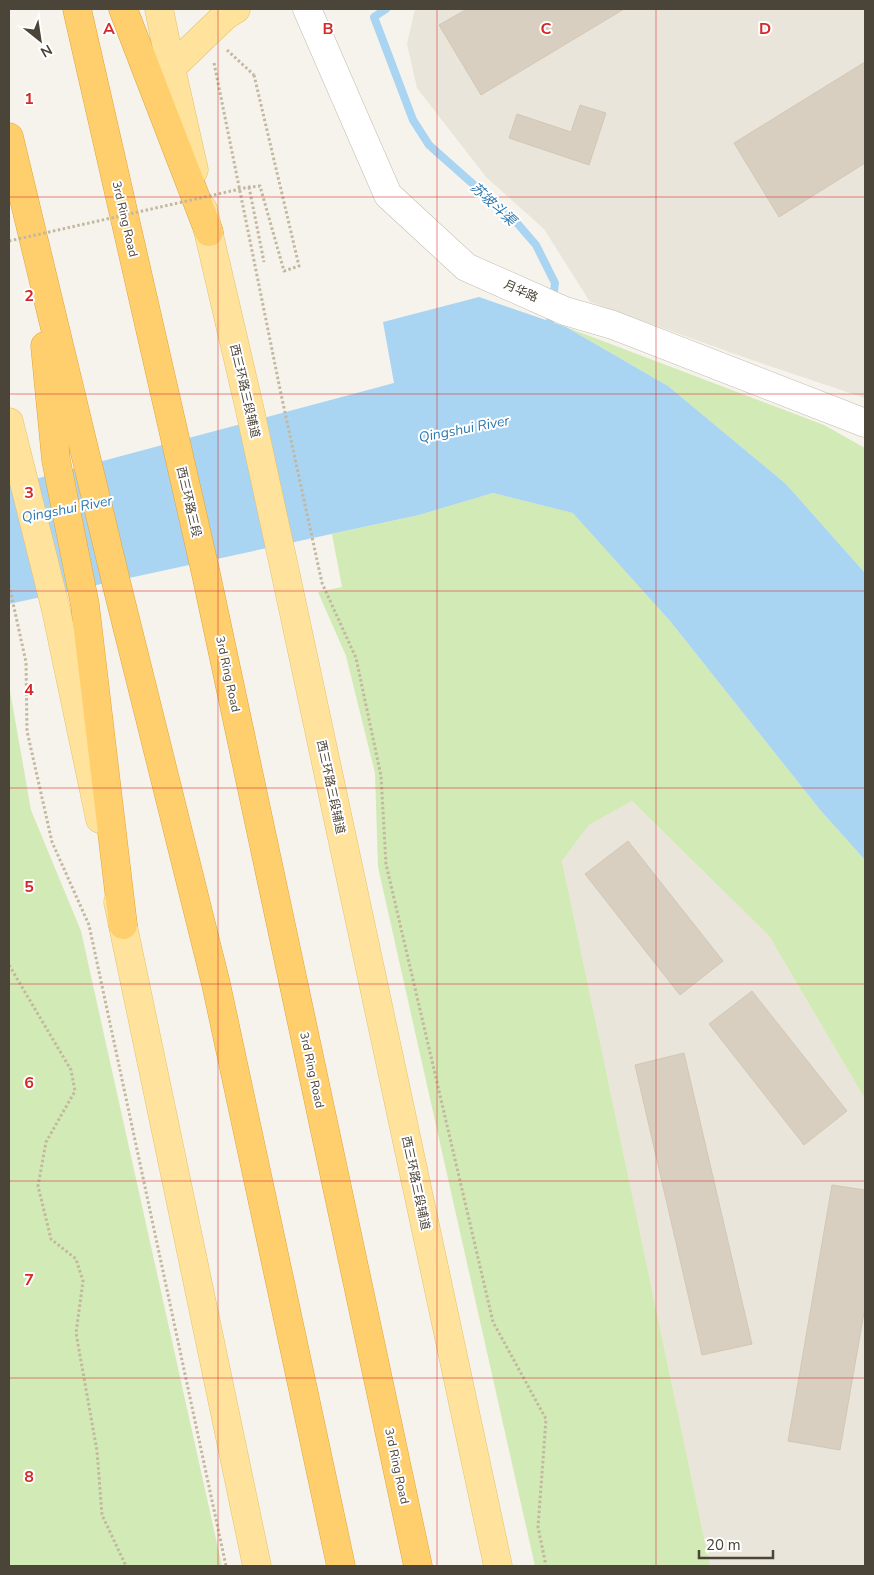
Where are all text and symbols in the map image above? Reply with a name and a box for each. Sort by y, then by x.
north arrow [15,15,65,65]
text: A [103,18,115,40]
text: B [322,18,334,40]
text: C [541,18,552,40]
text: D [759,18,771,40]
text: N [37,40,56,62]
text: 1 [24,88,34,110]
water label: 苏坡斗渠 [466,178,521,231]
street label: 3rd Ring Road [109,180,141,258]
street label: 月华路 [501,276,541,306]
text: 2 [24,285,34,307]
street label: 西三环路三段辅道 [226,342,264,440]
water label: Qingshui River [417,411,512,447]
street label: 西三环路三段 [173,465,205,539]
text: 3 [24,482,34,504]
water label: Qingshui River [20,491,115,527]
street label: 3rd Ring Road [212,635,244,713]
text: 4 [24,679,34,701]
street label: 西三环路三段辅道 [313,738,349,836]
text: 5 [24,876,34,898]
street label: 3rd Ring Road [296,1031,328,1109]
text: 6 [24,1072,34,1094]
street label: 西三环路三段辅道 [398,1134,434,1232]
text: 7 [24,1269,34,1291]
street label: 3rd Ring Road [381,1427,413,1505]
text: 8 [24,1466,34,1488]
scale bar [699,1528,773,1560]
text: 20 m [706,1535,741,1555]

